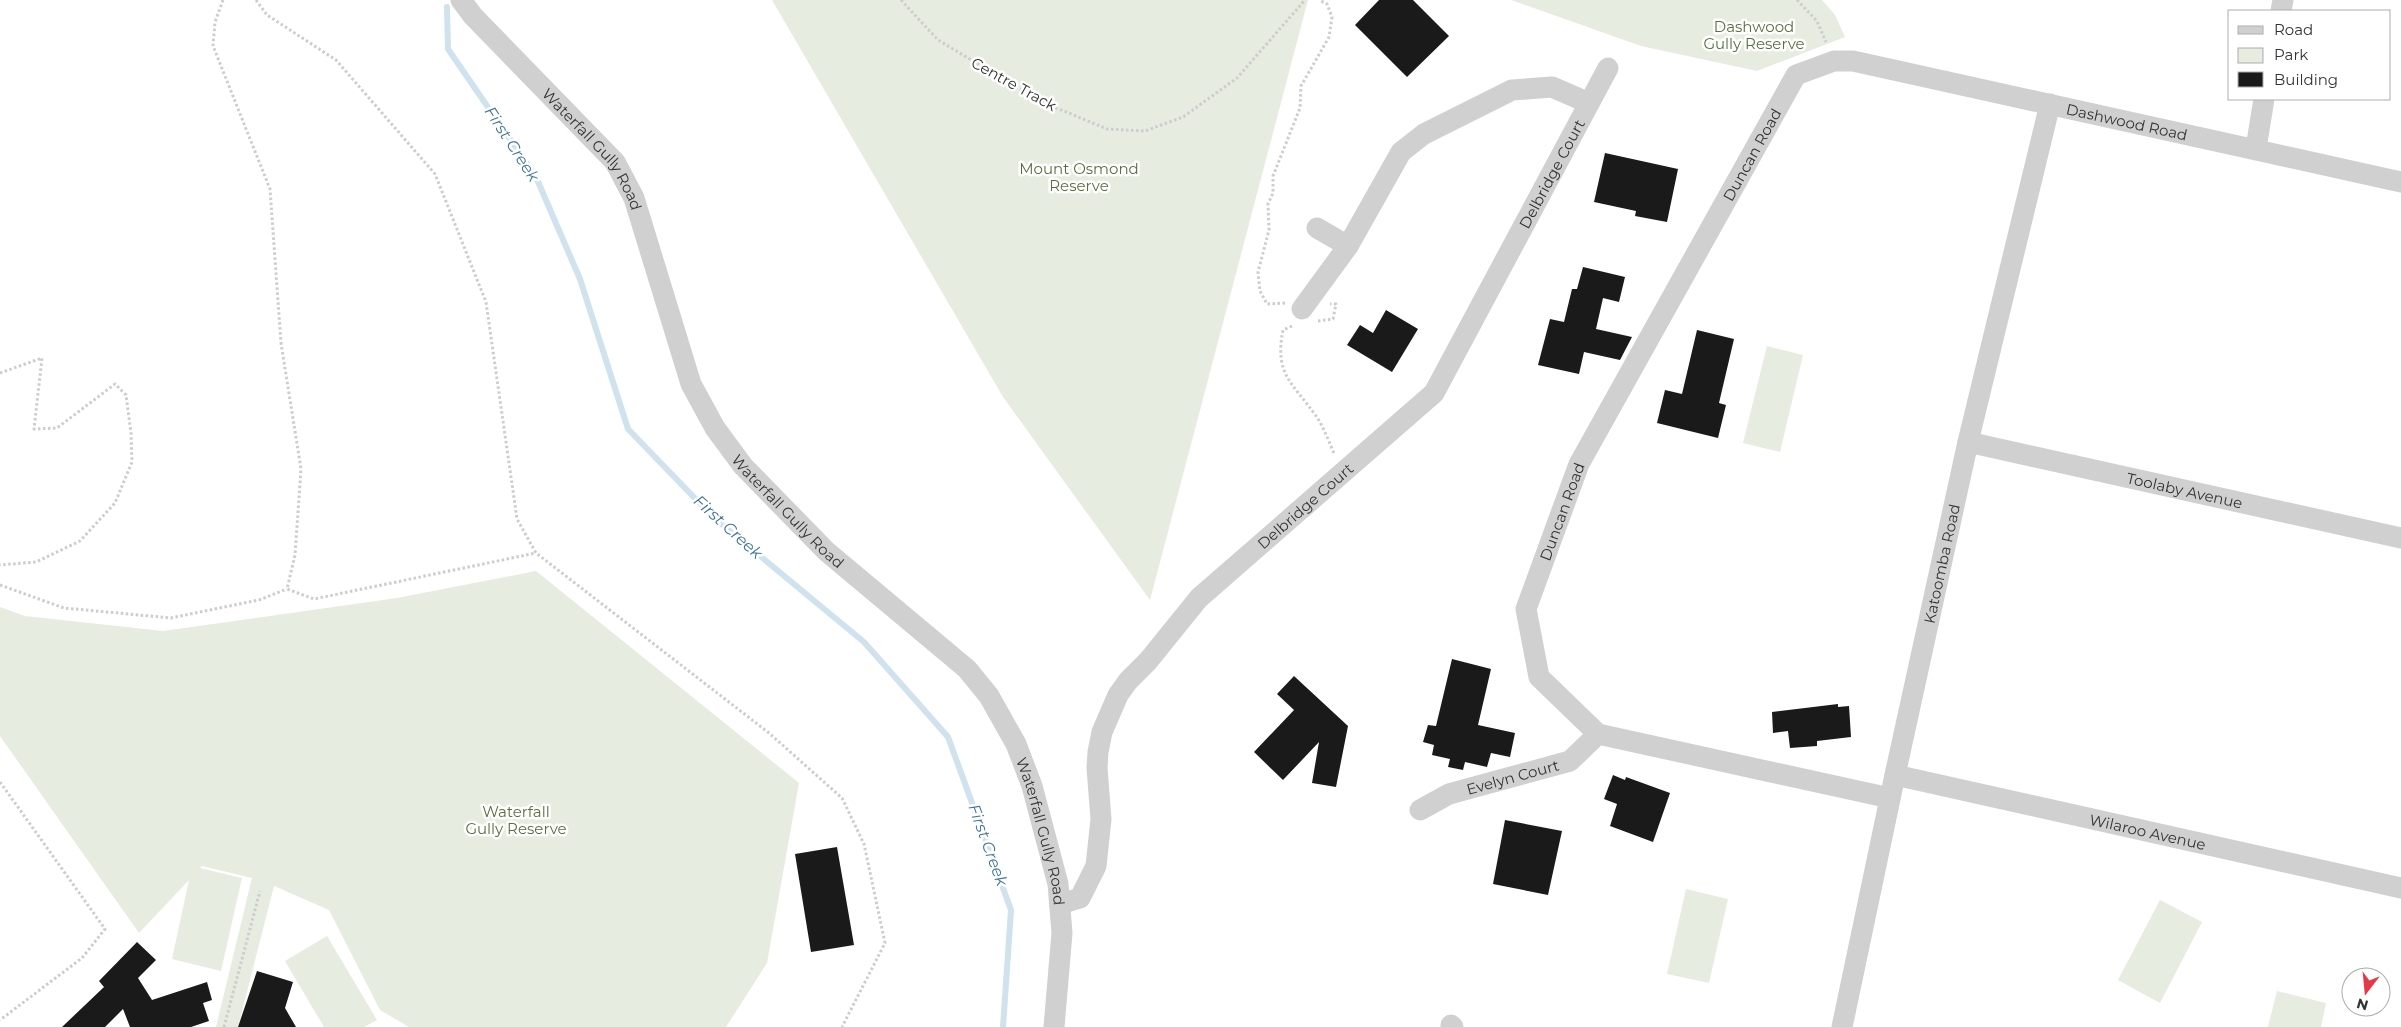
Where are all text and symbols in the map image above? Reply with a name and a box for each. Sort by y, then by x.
legend [2228,10,2391,100]
park label: Dashwood Gully Reserve [1703,17,1805,53]
text: Road [2274,20,2313,39]
text: Park [2274,45,2308,64]
street label: Centre Track [968,53,1060,115]
text: Building [2274,70,2338,89]
street label: Waterfall Gully Road [539,84,647,212]
street label: Dashwood Road [2064,99,2189,144]
water label: First Creek [481,103,544,186]
street label: Duncan Road [1718,105,1785,204]
street label: Delbridge Court [1514,116,1588,232]
park label: Mount Osmond Reserve [1019,159,1139,195]
street label: Waterfall Gully Road [728,450,848,572]
street label: Delbridge Court [1253,459,1357,553]
street label: Duncan Road [1535,460,1588,563]
street label: Toolaby Avenue [2125,468,2244,512]
water label: First Creek [690,491,767,564]
street label: Katoomba Road [1919,502,1964,625]
street label: Waterfall Gully Road [1012,755,1069,906]
street label: Evelyn Court [1464,755,1561,798]
water label: First Creek [964,801,1012,890]
park label: Waterfall Gully Reserve [465,802,567,838]
street label: Wilaroo Avenue [2088,809,2208,854]
north arrow [2341,967,2391,1017]
text: N [2354,994,2370,1015]

